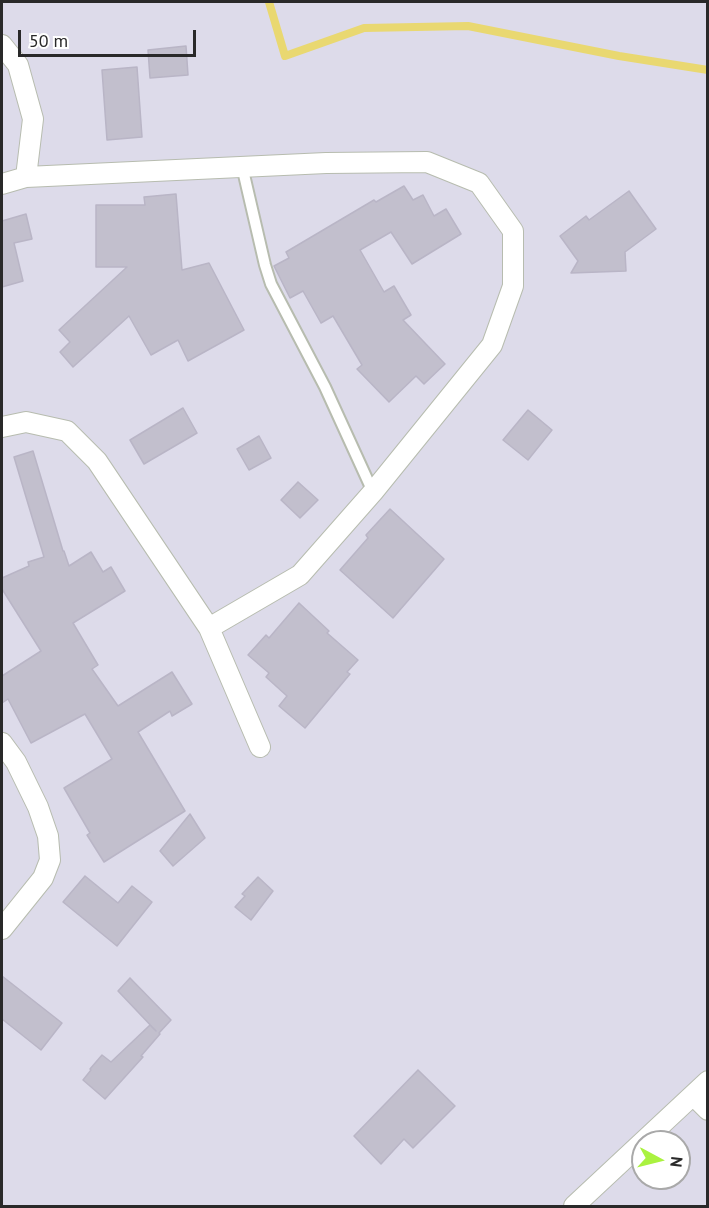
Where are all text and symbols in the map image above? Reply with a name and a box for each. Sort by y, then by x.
scale bar [21,18,200,56]
text: 50 m [29,29,68,52]
north arrow [631,1130,691,1190]
text: N [666,1156,687,1168]

